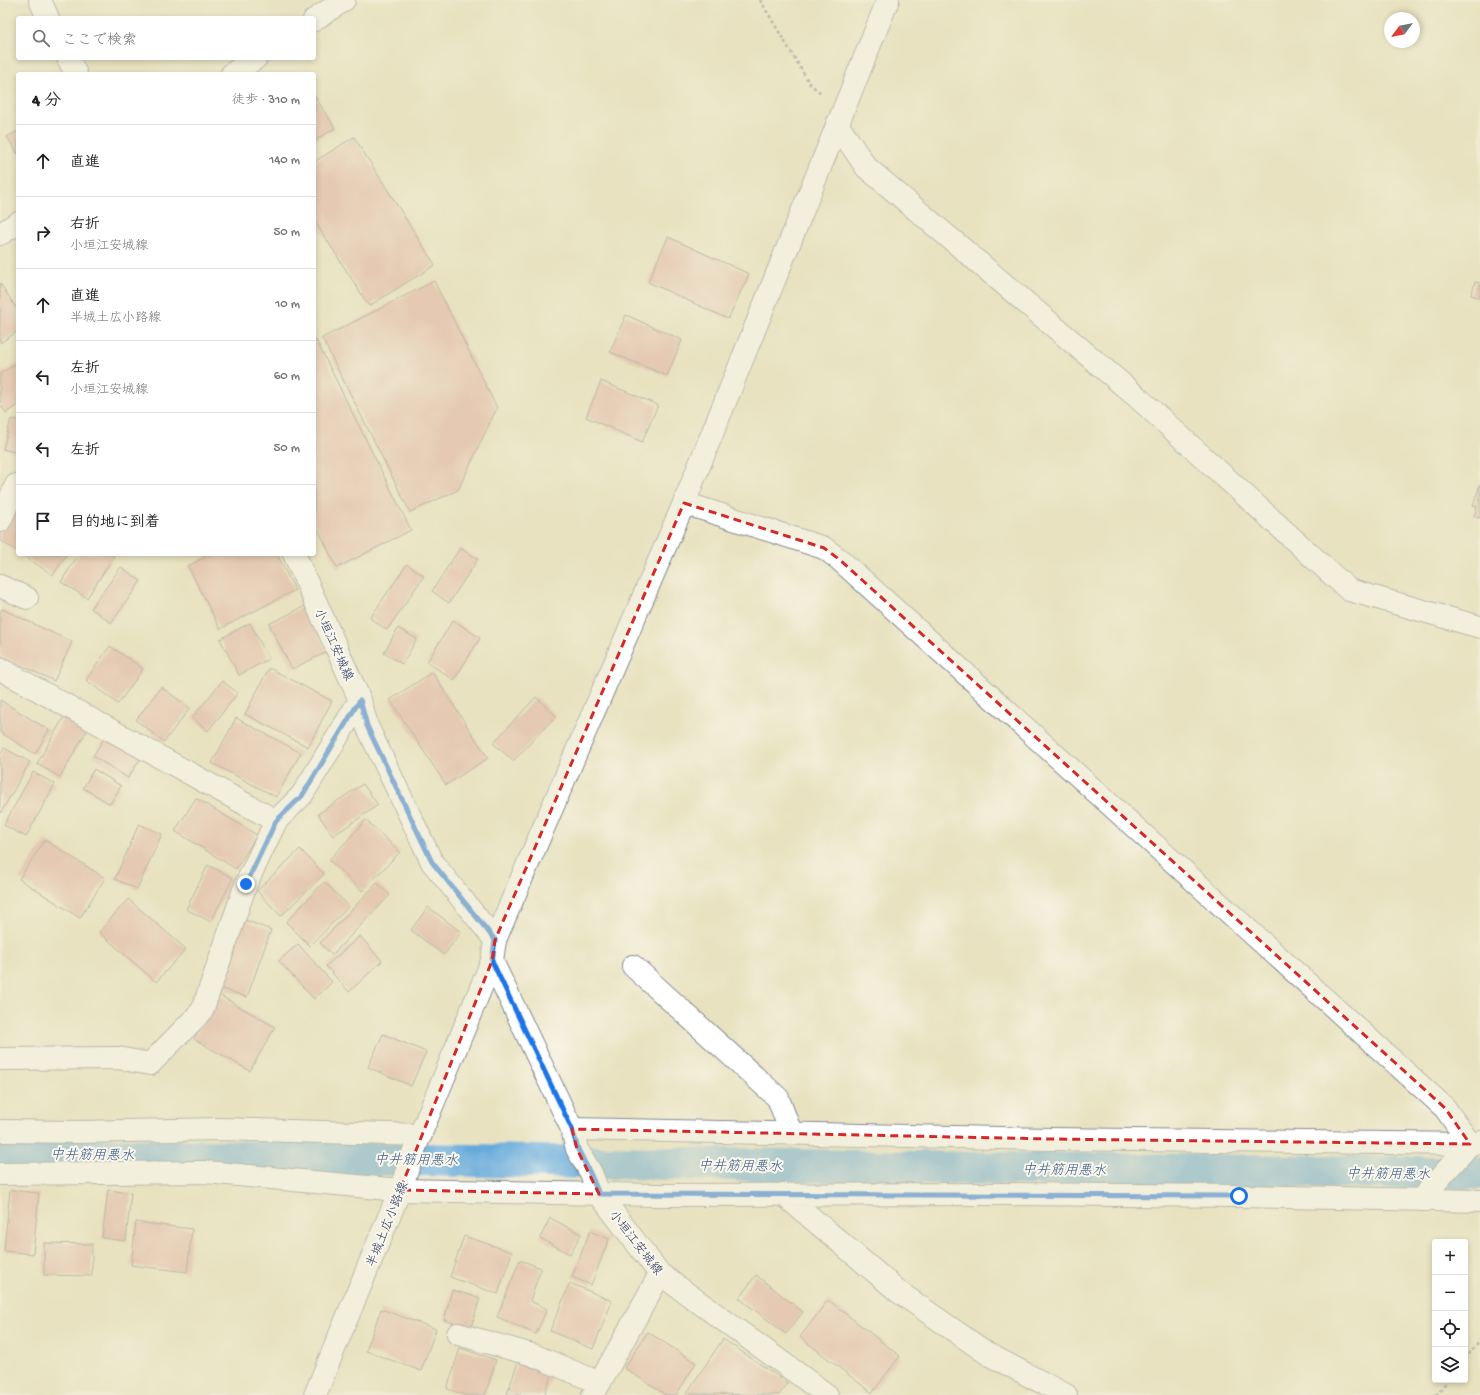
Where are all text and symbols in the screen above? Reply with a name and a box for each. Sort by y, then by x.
north arrow [1384,12,1420,48]
search box [16,16,316,60]
icon: search [30,27,52,49]
text: ここで検索 [62,32,137,50]
text: 4 分 [32,92,61,112]
text: 徒歩 · 310 m [232,93,300,108]
icon: ahead [32,150,54,172]
text: 140 m [269,153,300,168]
text: 直進 [70,154,100,172]
text: 右折 [70,216,100,234]
icon: right [32,222,54,244]
text: 50 m [273,225,300,240]
text: 小垣江安城線 [70,239,148,254]
text: 直進 [70,288,100,306]
icon: ahead [32,294,54,316]
text: 10 m [275,297,300,312]
text: 半城土広小路線 [70,311,161,326]
text: 左折 [70,360,100,378]
icon: left [32,366,54,388]
text: 60 m [274,369,300,384]
text: 小垣江安城線 [70,383,148,398]
icon: left [32,438,54,460]
text: 50 m [273,441,300,456]
text: 左折 [70,442,100,460]
icon: arrive [32,510,54,532]
text: 目的地に到着 [70,514,160,532]
street label: 小垣江安城線 [310,606,356,685]
route end [237,875,255,893]
water label: 中井筋用悪水 [50,1146,134,1166]
water label: 中井筋用悪水 [374,1151,458,1171]
water label: 中井筋用悪水 [698,1157,782,1177]
water label: 中井筋用悪水 [1022,1161,1106,1181]
water label: 中井筋用悪水 [1346,1165,1430,1185]
street label: 半城土広小路線 [364,1179,413,1270]
route start [1230,1187,1248,1205]
street label: 小垣江安城線 [605,1208,666,1280]
map controls [1432,1239,1468,1383]
button: + [1432,1239,1468,1275]
button: − [1432,1275,1468,1311]
button: locate [1432,1311,1468,1347]
button: layers [1432,1347,1468,1383]

